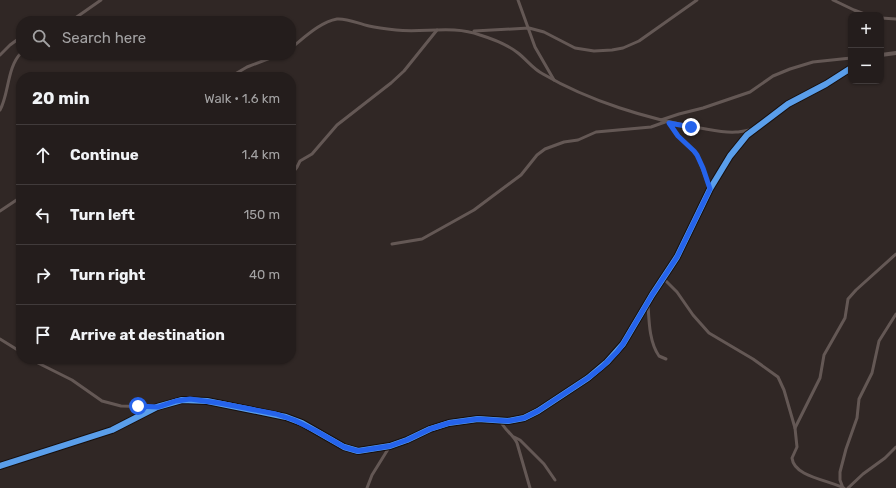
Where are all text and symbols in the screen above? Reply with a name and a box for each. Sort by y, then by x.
map controls [848,12,884,84]
button: + [848,12,884,48]
search box [16,16,296,60]
icon: search [30,27,52,49]
text: Search here [62,29,146,47]
button: − [848,48,884,84]
text: 20 min [32,88,90,108]
text: Walk · 1.6 km [204,91,280,106]
route end [682,118,700,136]
icon: ahead [32,144,54,166]
text: Continue [70,146,139,164]
text: 1.4 km [242,147,280,162]
icon: left [32,204,54,226]
text: Turn left [70,206,135,224]
text: 150 m [244,207,280,222]
icon: right [32,264,54,286]
text: Turn right [70,266,145,284]
text: 40 m [249,267,280,282]
icon: arrive [32,324,54,346]
text: Arrive at destination [70,326,225,344]
route start [129,397,147,415]

